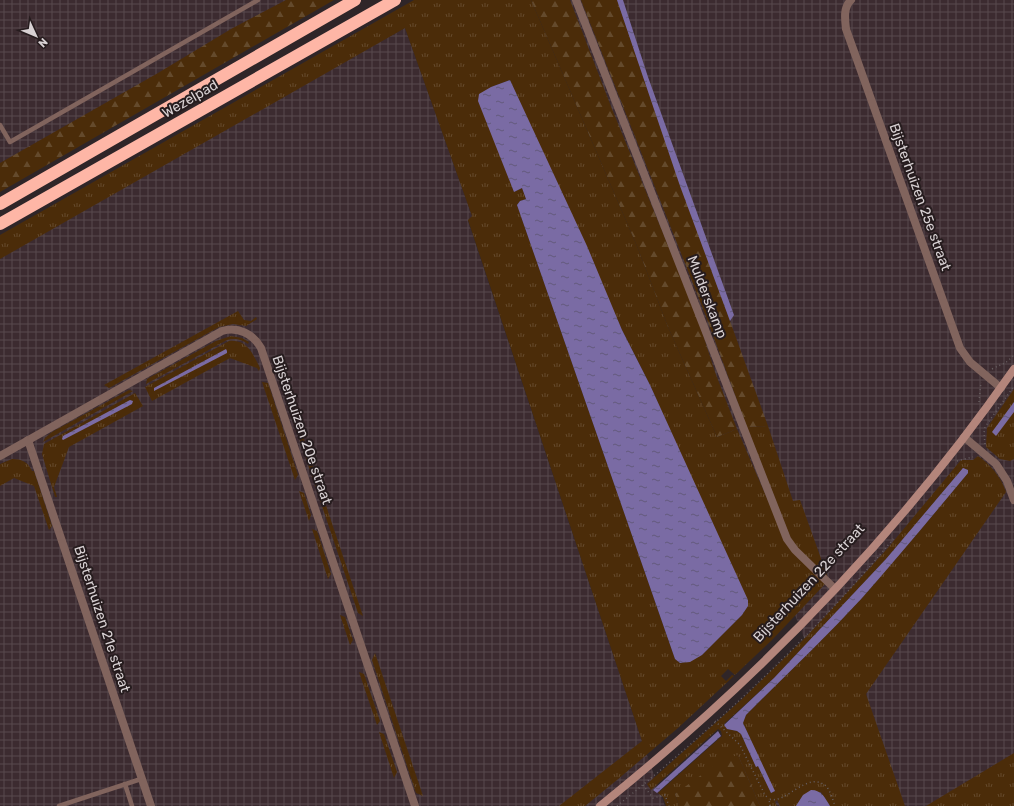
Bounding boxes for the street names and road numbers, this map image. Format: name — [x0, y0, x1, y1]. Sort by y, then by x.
street label: Wezelpad — [159, 76, 221, 122]
street label: Bijsterhuizen 25e straat — [885, 121, 955, 274]
street label: Mulderskamp — [683, 253, 731, 341]
street label: Bijsterhuizen 20e straat — [269, 353, 336, 507]
street label: Bijsterhuizen 22e straat — [750, 520, 869, 646]
street label: Bijsterhuizen 21e straat — [70, 543, 134, 695]

